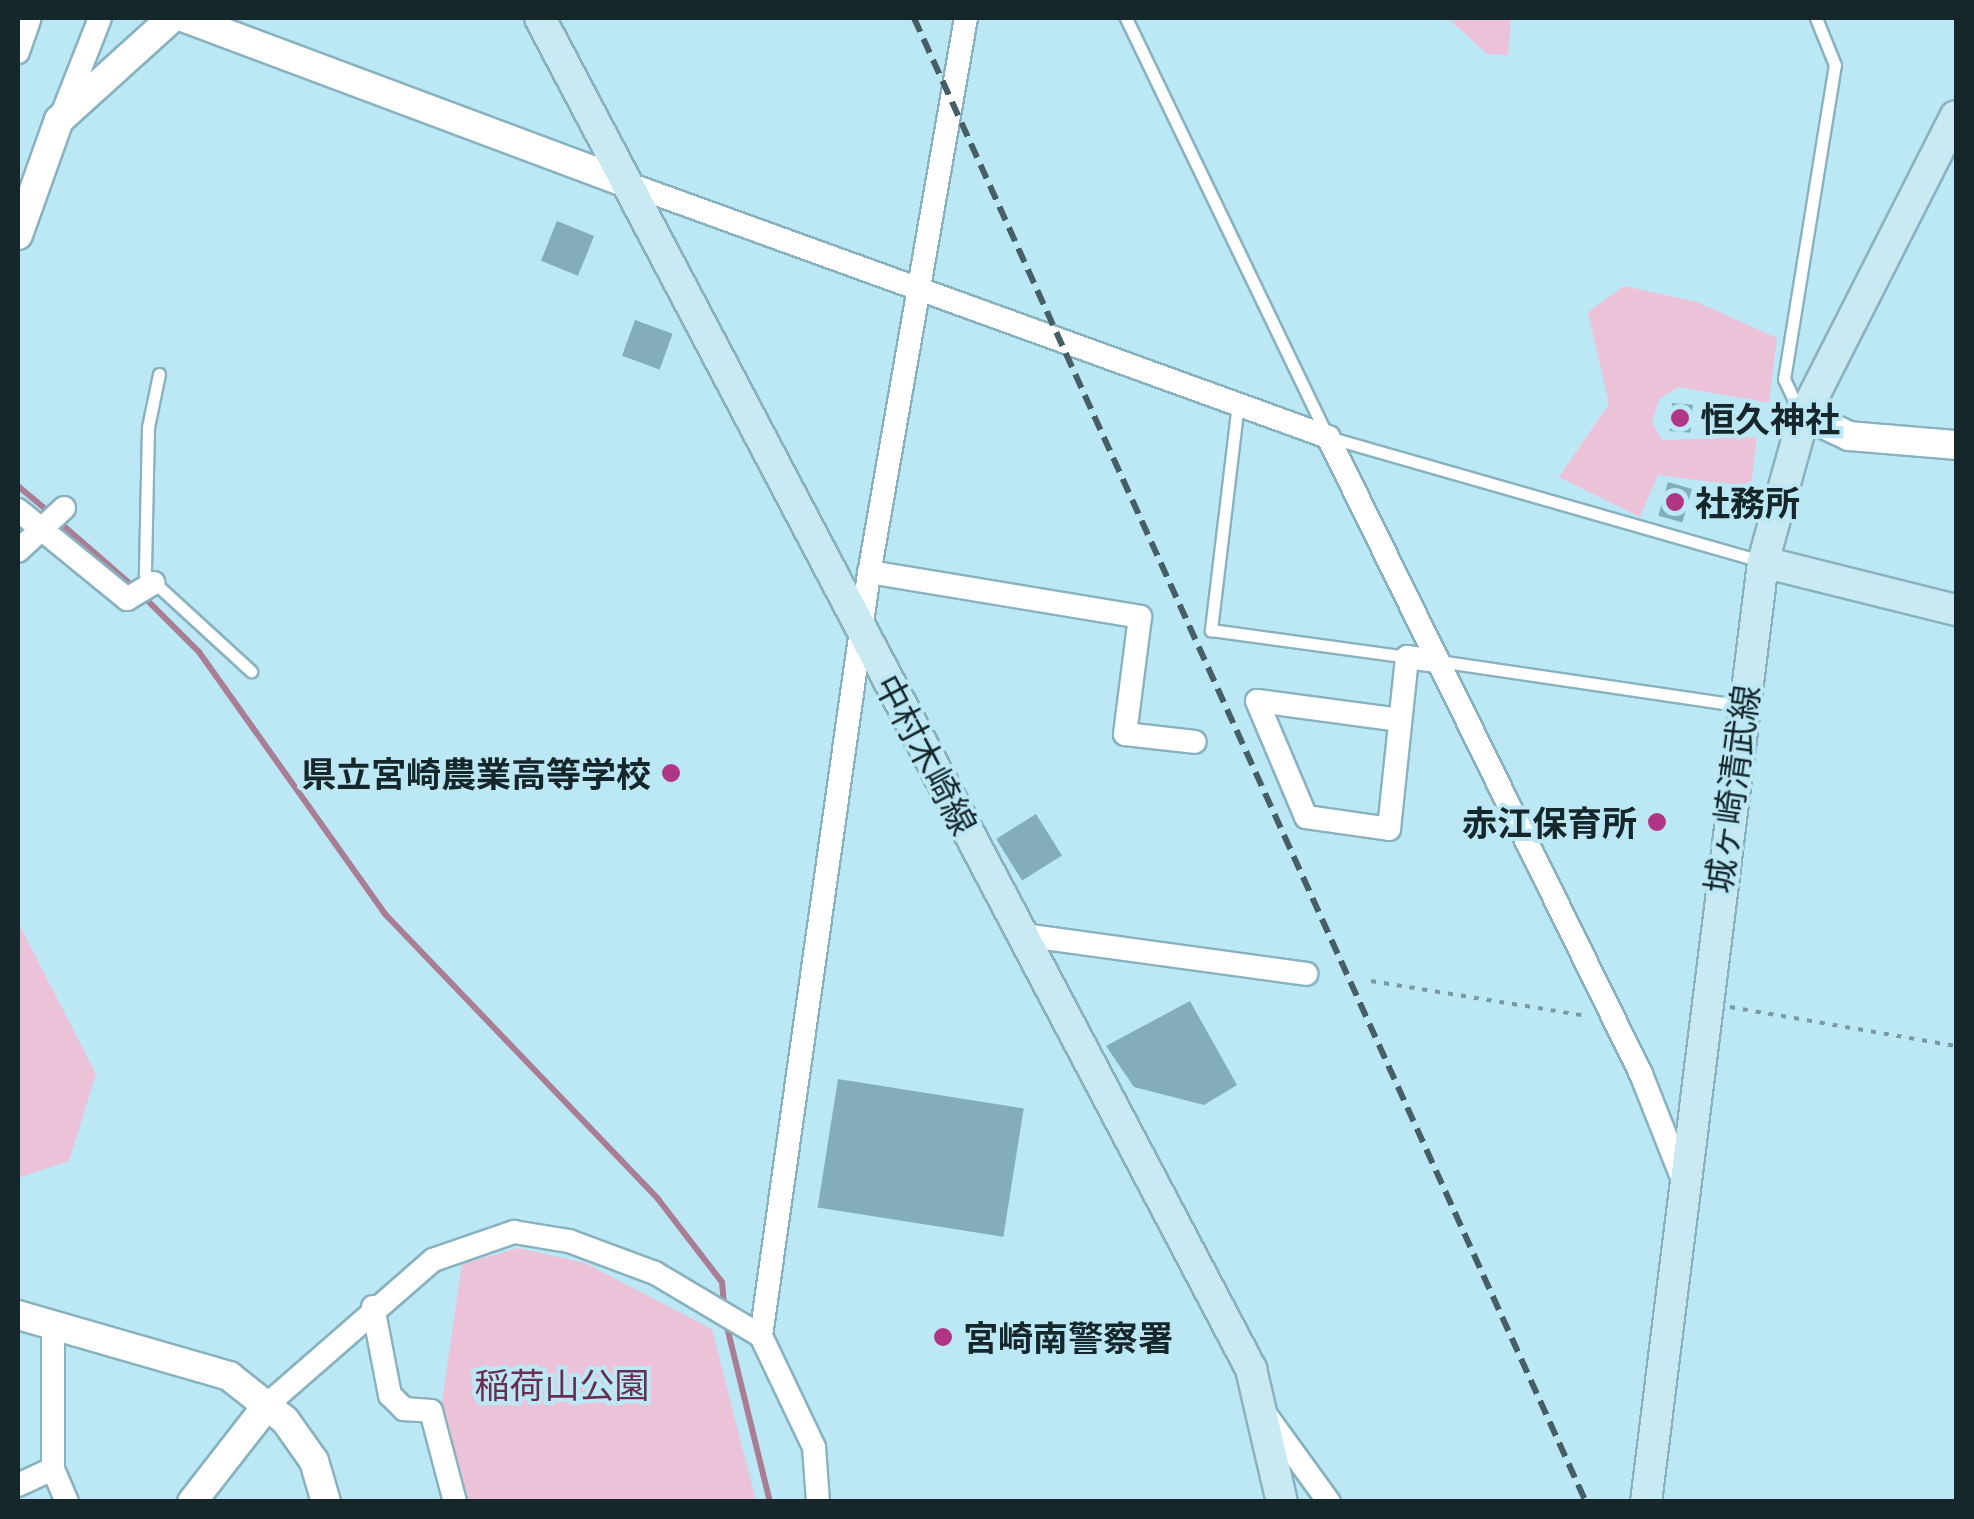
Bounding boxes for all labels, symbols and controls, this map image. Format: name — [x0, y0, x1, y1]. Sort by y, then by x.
place label: 恒久神社 — [1700, 397, 1840, 439]
marker: 恒久神社 — [1669, 407, 1691, 429]
place label: 社務所 — [1695, 481, 1800, 523]
marker: 社務所 — [1664, 491, 1686, 513]
street label: 中村木崎線 — [867, 667, 987, 841]
street label: 城ヶ崎清武線 — [1696, 682, 1766, 896]
place label: 県立宮崎農業高等学校 — [301, 752, 651, 794]
marker: 県立宮崎農業高等学校 — [660, 762, 682, 784]
place label: 赤江保育所 — [1462, 801, 1637, 843]
marker: 赤江保育所 — [1646, 811, 1668, 833]
place label: 宮崎南警察署 — [963, 1316, 1173, 1358]
marker: 宮崎南警察署 — [932, 1326, 954, 1348]
park label: 稲荷山公園 — [475, 1363, 649, 1405]

